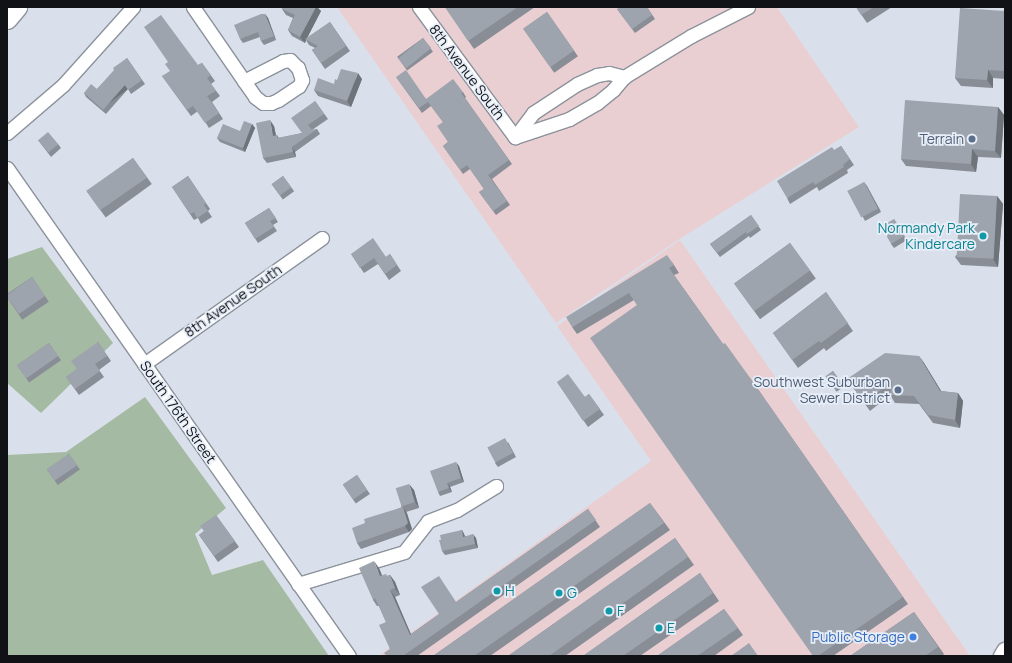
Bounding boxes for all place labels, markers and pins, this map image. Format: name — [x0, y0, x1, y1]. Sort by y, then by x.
place label: Terrain — [919, 131, 964, 147]
marker: Terrain — [967, 134, 977, 144]
place label: Normandy Park Kindercare — [878, 220, 975, 252]
marker: Normandy Park Kindercare — [978, 231, 988, 241]
place label: Southwest Suburban Sewer District — [753, 374, 890, 406]
marker: Southwest Suburban Sewer District — [893, 385, 903, 395]
place label: H — [505, 583, 515, 599]
place label: G — [567, 585, 577, 601]
marker: H — [492, 586, 502, 596]
marker: G — [554, 588, 564, 598]
place label: F — [617, 603, 624, 619]
marker: F — [604, 606, 614, 616]
place label: E — [667, 620, 675, 636]
marker: E — [654, 623, 664, 633]
place label: Public Storage — [812, 629, 905, 645]
marker: Public Storage — [908, 632, 918, 642]

